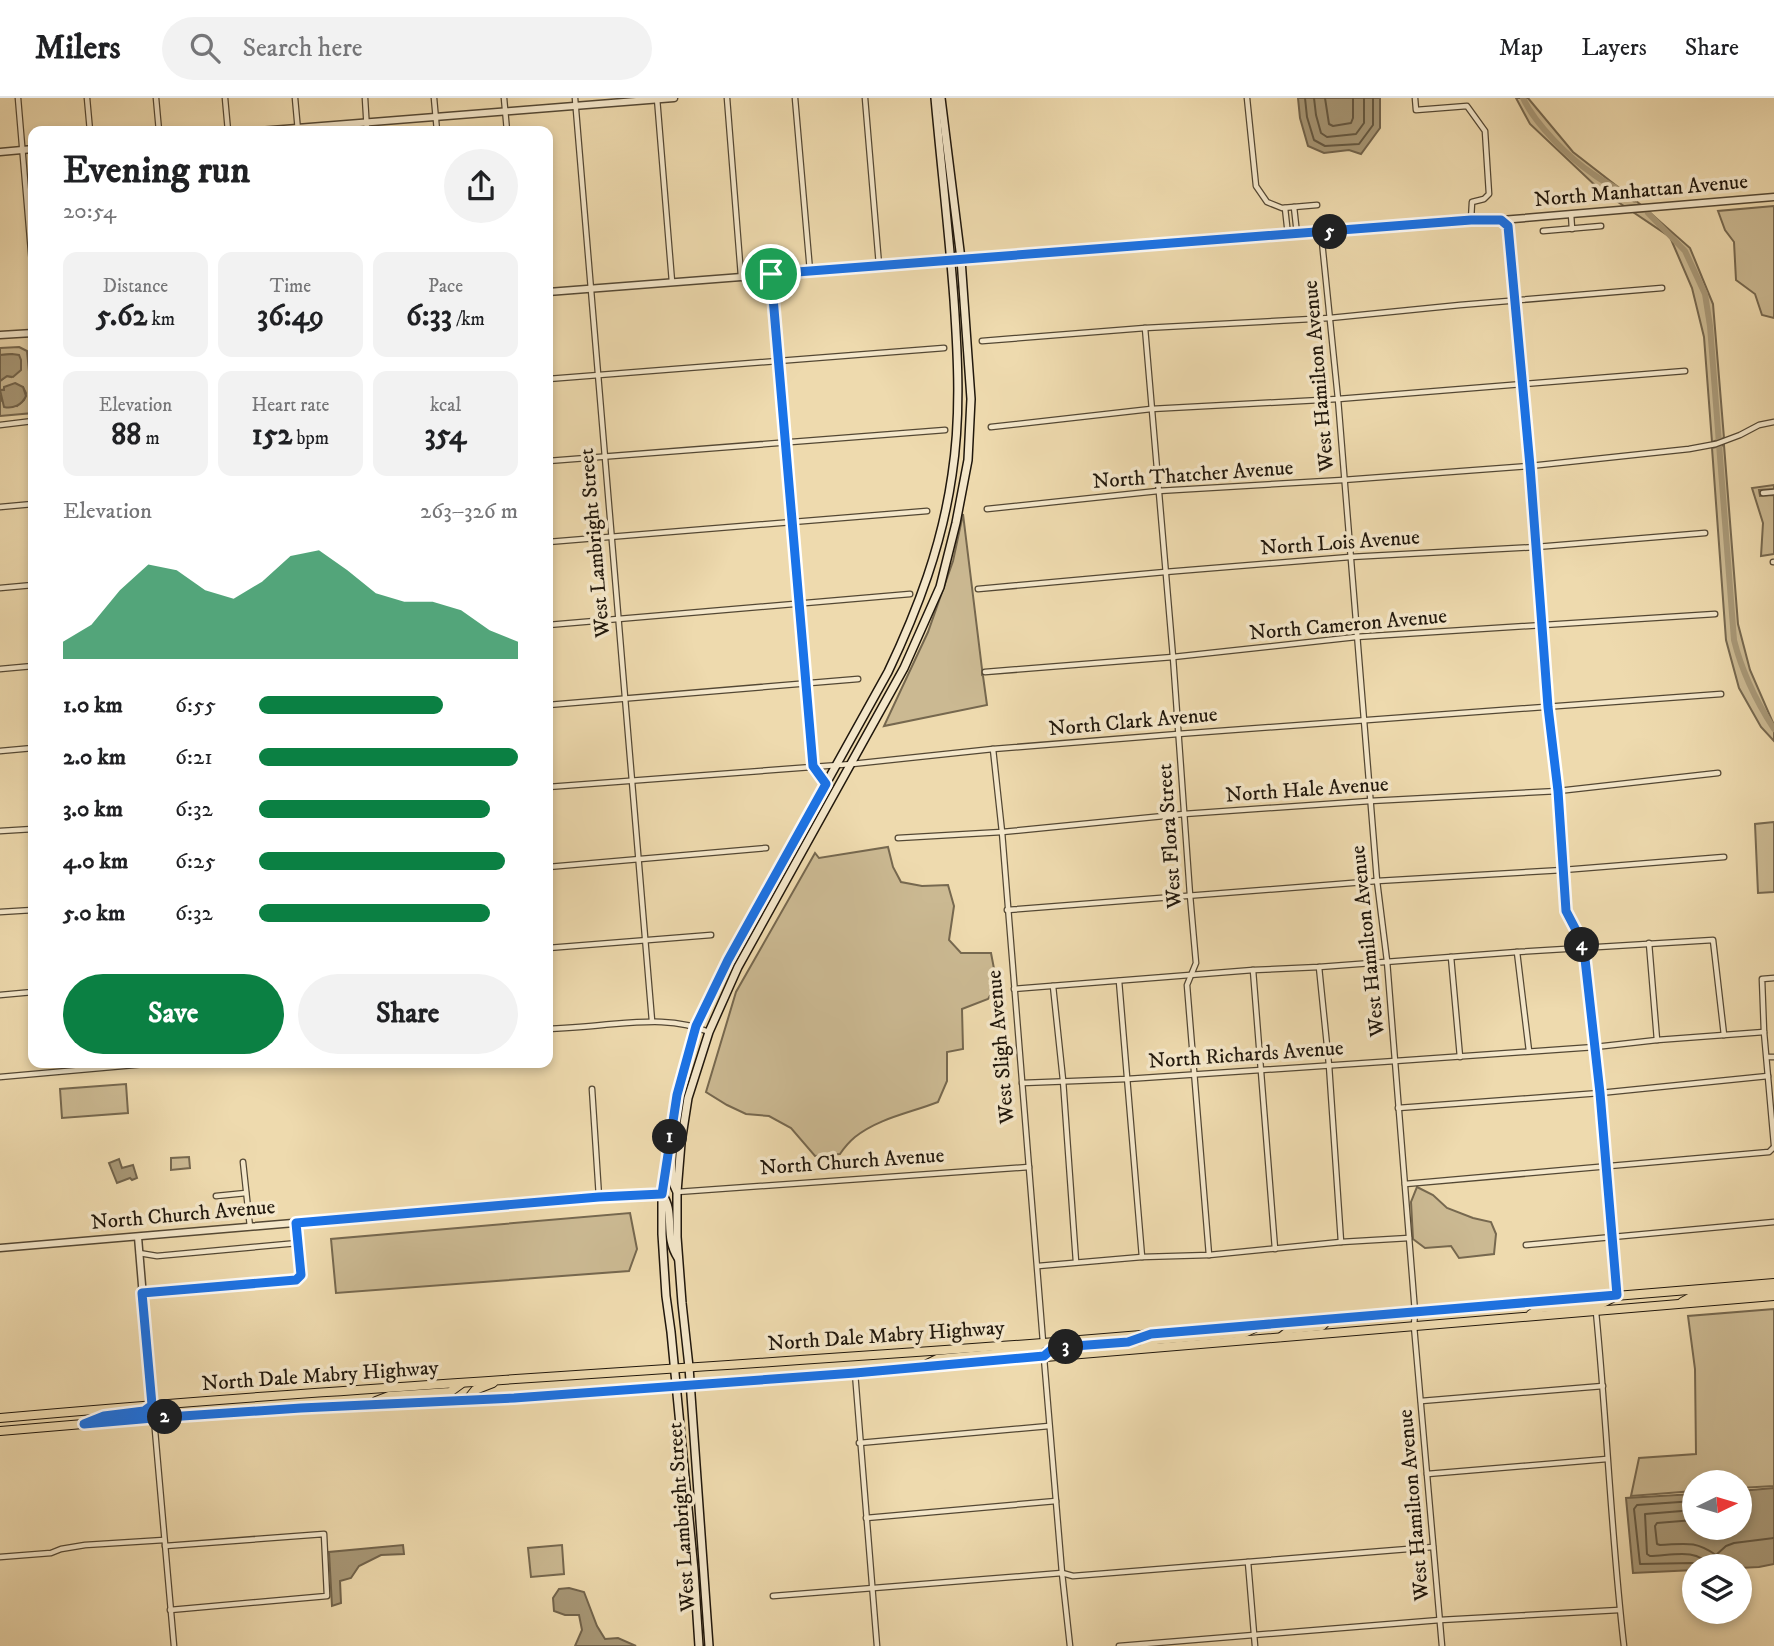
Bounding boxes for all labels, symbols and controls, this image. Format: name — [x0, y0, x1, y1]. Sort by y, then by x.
search box — [162, 17, 652, 80]
text: Milers — [35, 28, 120, 69]
icon: search — [186, 29, 224, 67]
text: Search here — [242, 32, 363, 65]
text: Map — [1499, 33, 1543, 63]
text: Layers — [1581, 33, 1647, 63]
text: Share — [1685, 33, 1739, 63]
text: Evening run — [63, 147, 250, 195]
button: share — [444, 149, 518, 223]
street label: North Manhattan Avenue — [1533, 169, 1749, 213]
text: 20:54 — [63, 197, 116, 226]
pin: 5 — [1312, 214, 1348, 250]
text: 5 — [1325, 220, 1334, 243]
pin — [741, 244, 801, 304]
icon: arrive — [752, 255, 790, 293]
text: Distance — [103, 275, 168, 298]
text: Time — [270, 275, 311, 298]
text: Pace — [428, 275, 463, 298]
street label: West Hamilton Avenue — [1298, 279, 1340, 474]
text: 5.62 — [96, 298, 147, 335]
text: 36:49 — [257, 298, 324, 335]
text: 6:33 — [406, 298, 452, 335]
text: km — [147, 308, 175, 331]
text: /km — [452, 308, 485, 331]
text: Elevation — [99, 394, 172, 417]
text: Heart rate — [252, 394, 329, 417]
text: kcal — [430, 394, 461, 417]
text: 88 — [111, 417, 141, 454]
text: 152 — [252, 417, 292, 454]
text: 354 — [425, 417, 466, 454]
text: m — [141, 427, 160, 450]
text: bpm — [292, 427, 329, 450]
street label: West Lambright Street — [574, 447, 616, 640]
street label: North Thatcher Avenue — [1092, 455, 1295, 495]
text: Elevation — [63, 497, 152, 526]
text: 263–326 m — [420, 497, 518, 526]
street label: North Lois Avenue — [1259, 524, 1421, 562]
street label: North Cameron Avenue — [1248, 603, 1448, 647]
text: 1.0 km — [63, 691, 123, 720]
text: 6:55 — [175, 691, 216, 720]
street label: North Clark Avenue — [1048, 702, 1219, 742]
text: 2.0 km — [63, 743, 126, 772]
text: 6:21 — [175, 743, 213, 772]
street label: West Flora Street — [1152, 762, 1188, 910]
street label: North Hale Avenue — [1225, 771, 1390, 809]
text: 3.0 km — [63, 795, 123, 824]
text: 6:32 — [175, 795, 213, 824]
street label: West Hamilton Avenue — [1345, 844, 1391, 1039]
text: 4.0 km — [63, 847, 128, 876]
text: 6:25 — [175, 847, 216, 876]
text: 5.0 km — [63, 899, 125, 928]
text: 6:32 — [175, 899, 213, 928]
pin: 4 — [1564, 928, 1600, 962]
text: 4 — [1576, 933, 1587, 956]
street label: West Sligh Avenue — [981, 969, 1021, 1126]
button: Save — [63, 974, 284, 1054]
button: Share — [298, 974, 518, 1054]
street label: North Richards Avenue — [1148, 1035, 1345, 1075]
pin: 1 — [652, 1119, 688, 1154]
text: 1 — [666, 1125, 673, 1148]
street label: North Church Avenue — [759, 1143, 945, 1181]
street label: North Church Avenue — [90, 1194, 277, 1236]
street label: North Dale Mabry Highway — [767, 1315, 1006, 1357]
pin: 3 — [1048, 1330, 1084, 1364]
text: 3 — [1062, 1335, 1069, 1358]
street label: North Dale Mabry Highway — [201, 1355, 440, 1397]
pin: 2 — [148, 1400, 182, 1434]
text: 2 — [160, 1405, 169, 1428]
street label: West Hamilton Avenue — [1393, 1408, 1435, 1603]
street label: West Lambright Street — [662, 1421, 702, 1614]
north arrow — [1682, 1470, 1752, 1540]
map controls — [1682, 1470, 1752, 1624]
button: layers — [1682, 1554, 1752, 1624]

